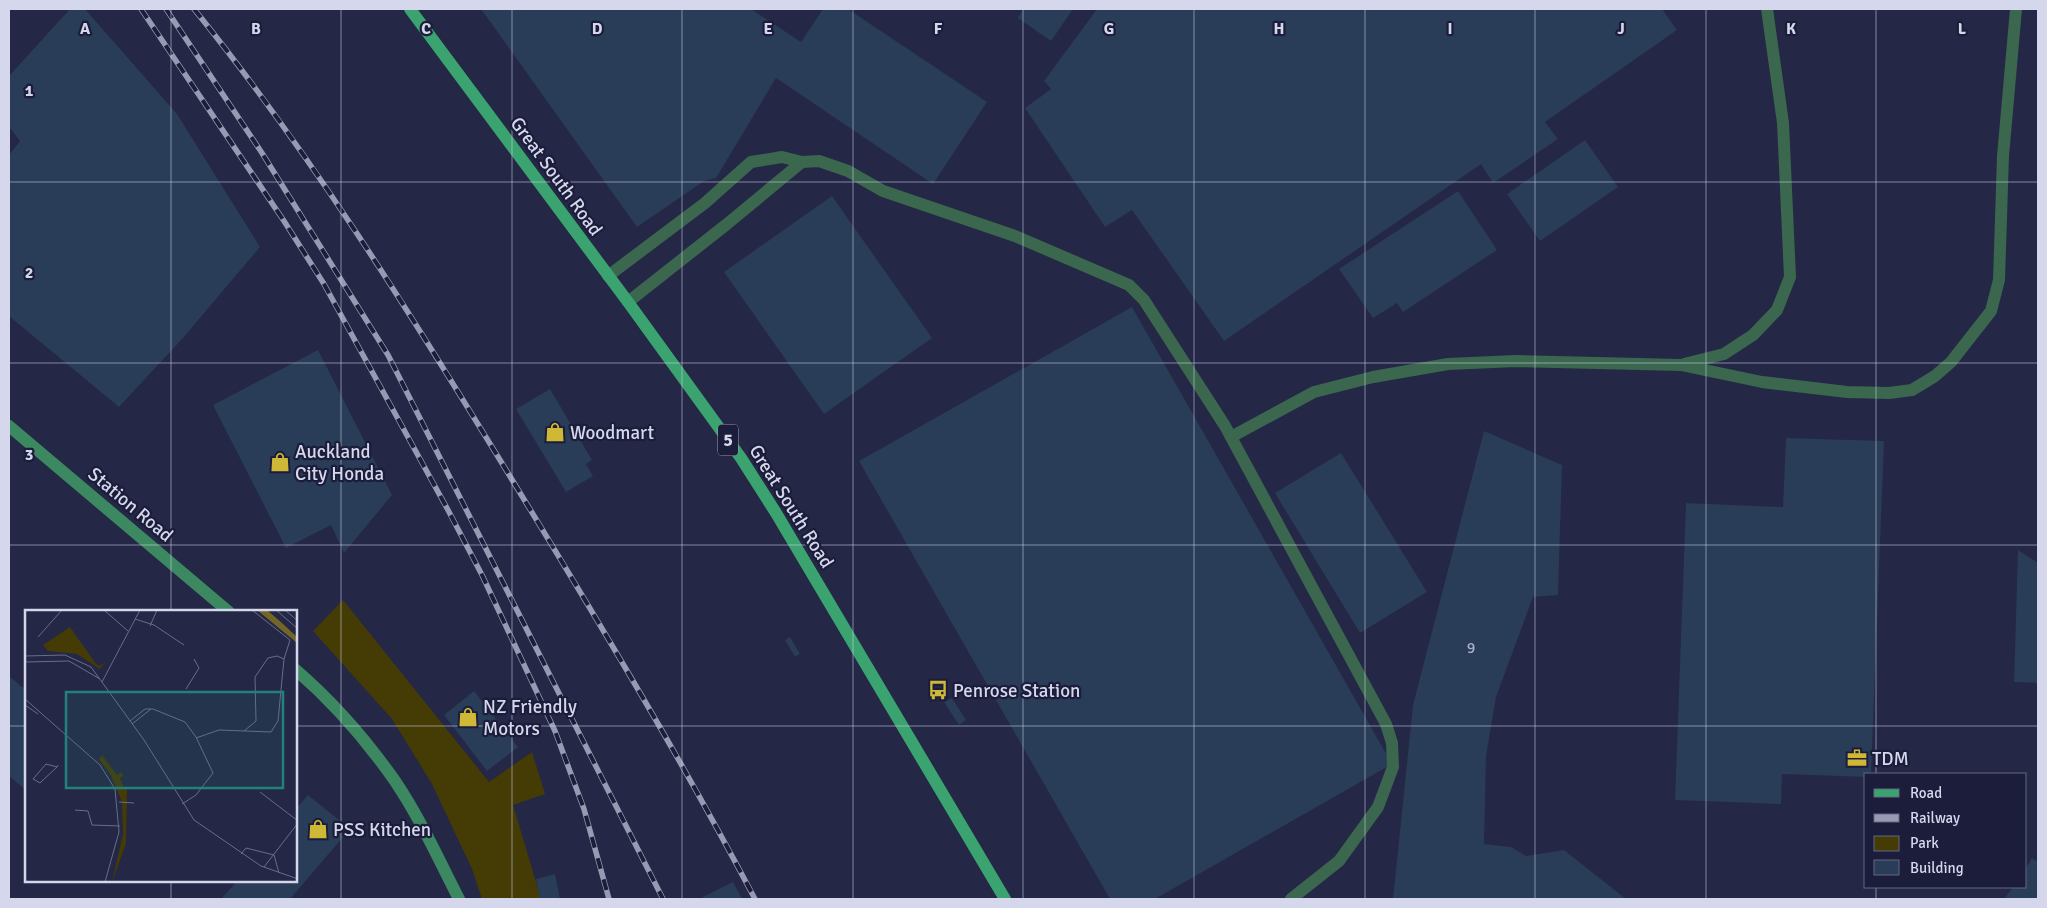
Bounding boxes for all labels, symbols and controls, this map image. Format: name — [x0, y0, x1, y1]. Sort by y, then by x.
text: A — [80, 19, 91, 39]
text: B — [251, 19, 261, 39]
text: C — [421, 19, 431, 39]
text: D — [592, 19, 603, 39]
text: E — [763, 19, 773, 39]
text: F — [934, 19, 943, 39]
text: G — [1104, 19, 1114, 39]
text: H — [1274, 19, 1284, 39]
text: I — [1447, 19, 1453, 39]
text: J — [1617, 19, 1625, 39]
text: K — [1786, 19, 1796, 39]
text: L — [1958, 19, 1967, 39]
text: 1 — [25, 81, 34, 101]
street label: Great South Road — [505, 112, 607, 241]
text: 2 — [25, 263, 33, 283]
shop icon: Woodmart — [544, 421, 566, 443]
place label: Woodmart — [570, 421, 654, 445]
road number: 5 — [718, 424, 738, 456]
place label: Auckland City Honda — [295, 440, 384, 486]
street label: Great South Road — [744, 440, 839, 573]
text: 3 — [25, 445, 33, 465]
shop icon: Auckland City Honda — [269, 451, 291, 473]
street label: Station Road — [83, 462, 178, 547]
inset map — [25, 610, 298, 883]
house number: 9 — [1467, 638, 1475, 658]
bus stop icon: Penrose Station — [927, 679, 949, 701]
place label: Penrose Station — [953, 679, 1080, 703]
place label: NZ Friendly Motors — [483, 695, 577, 741]
shop icon: NZ Friendly Motors — [457, 706, 479, 728]
office icon: TDM — [1846, 747, 1868, 769]
place label: TDM — [1872, 747, 1909, 771]
legend — [1864, 773, 2027, 888]
text: Road — [1910, 784, 1942, 802]
text: Railway — [1910, 809, 1960, 827]
shop icon: PSS Kitchen — [307, 818, 329, 840]
place label: PSS Kitchen — [333, 818, 431, 842]
text: Park — [1910, 834, 1939, 852]
text: Building — [1910, 859, 1964, 877]

